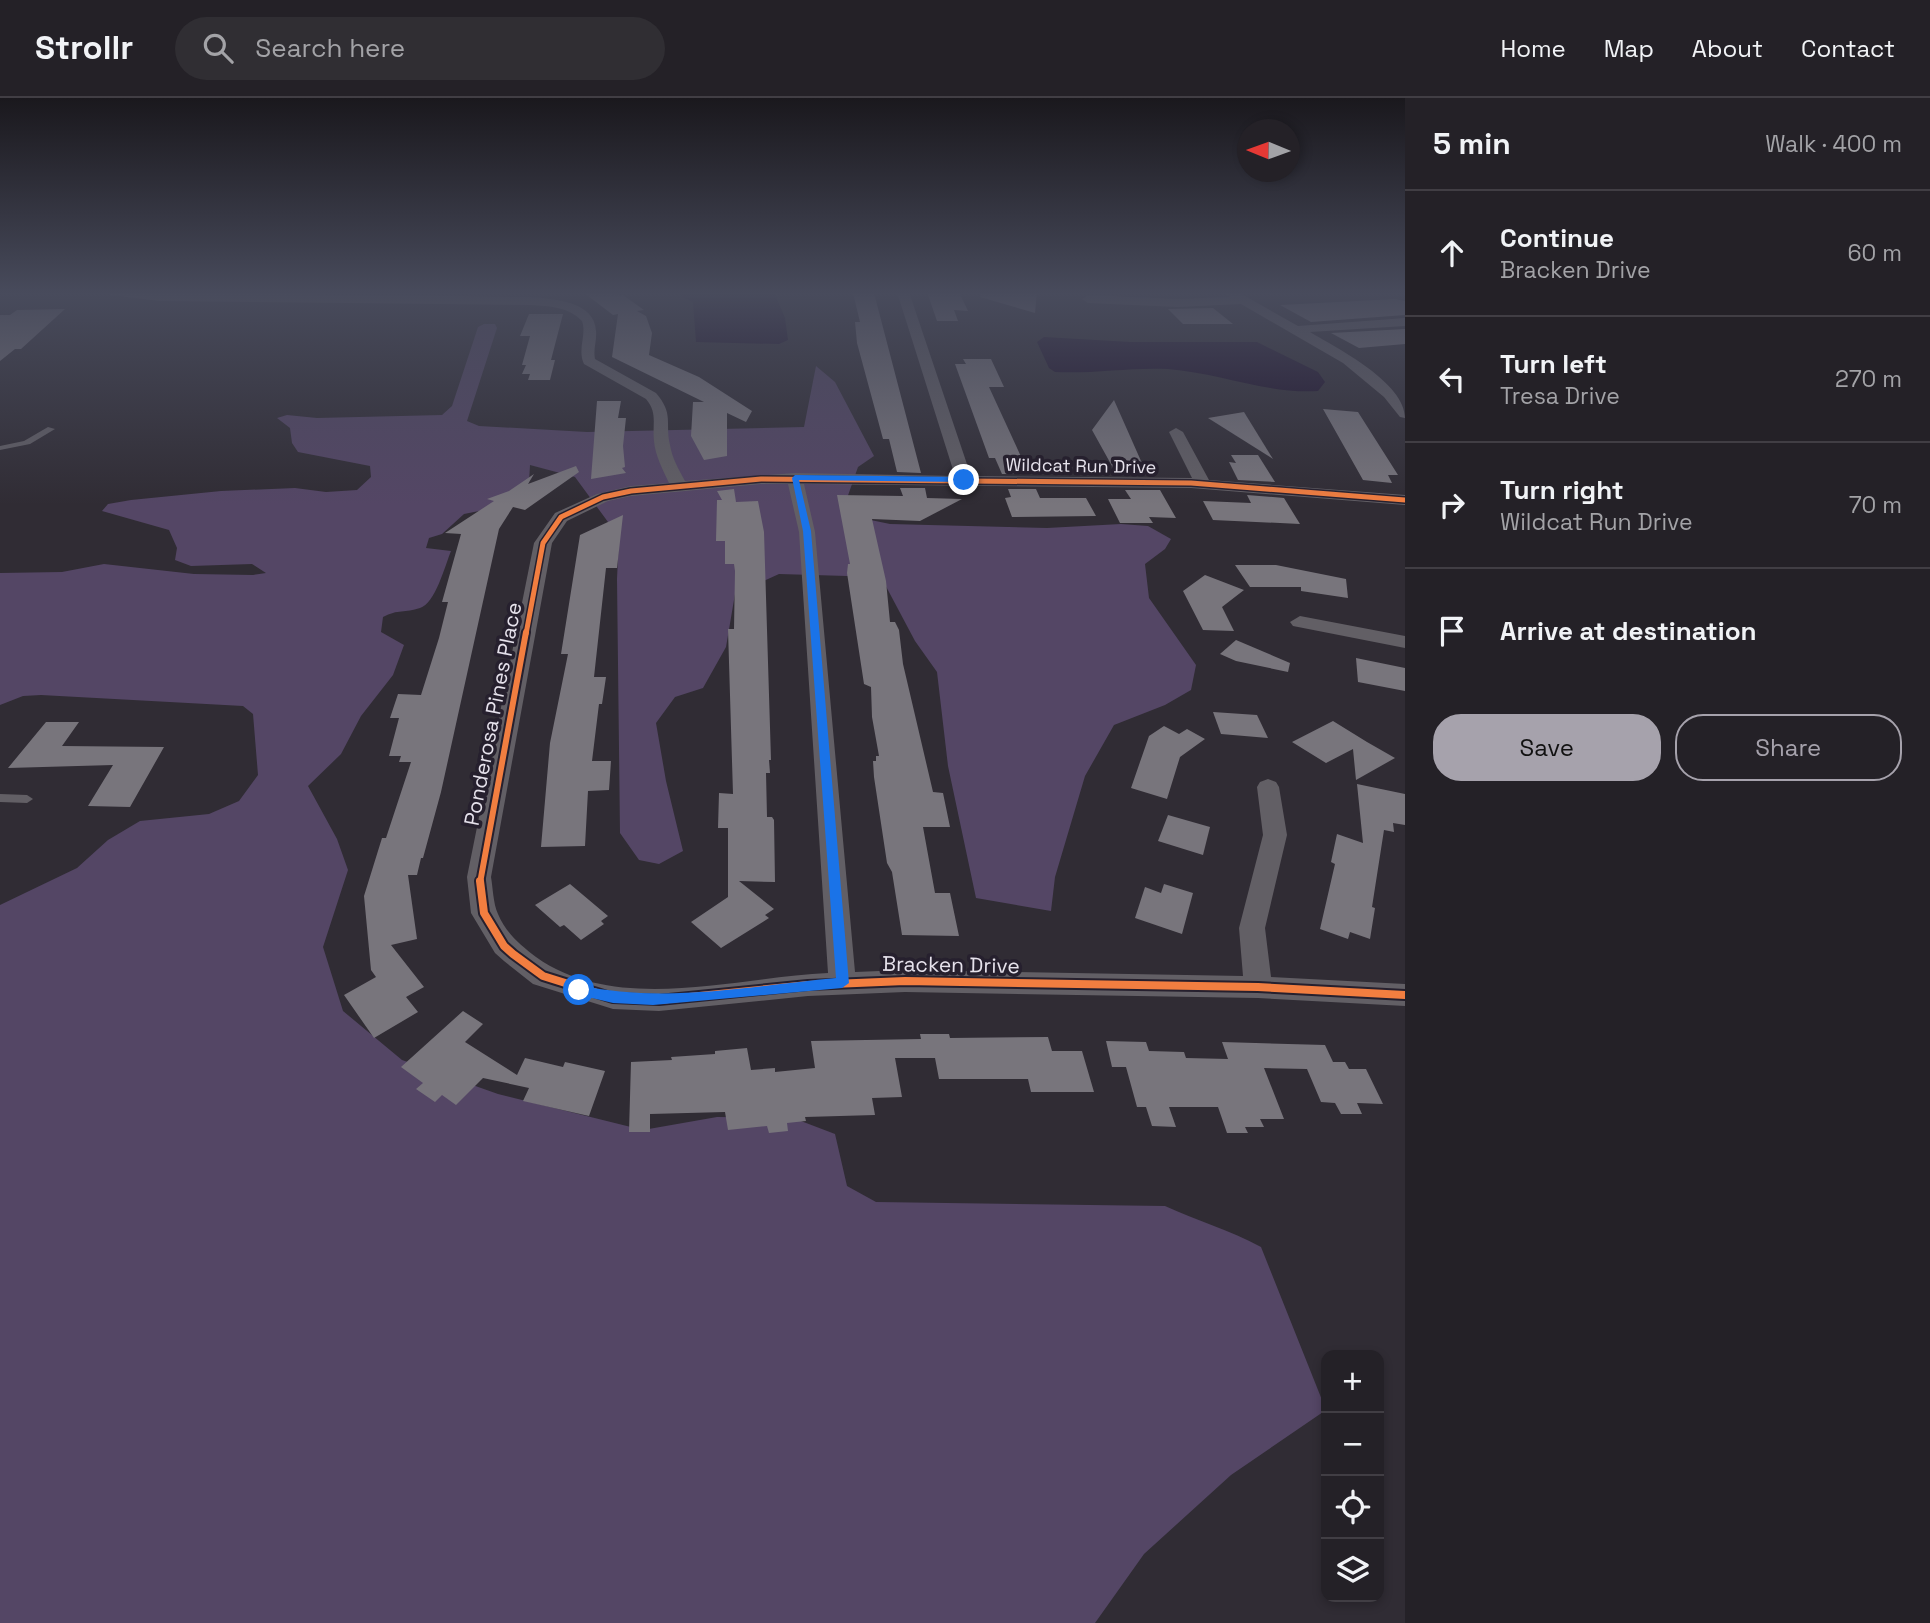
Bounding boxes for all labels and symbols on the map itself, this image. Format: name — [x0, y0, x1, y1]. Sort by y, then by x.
north arrow — [1237, 119, 1300, 182]
street label: Wildcat Run Drive — [1005, 453, 1157, 478]
route end — [948, 464, 979, 495]
street label: Ponderosa Pines Place — [458, 600, 527, 828]
street label: Bracken Drive — [882, 950, 1020, 979]
route start — [563, 974, 594, 1005]

